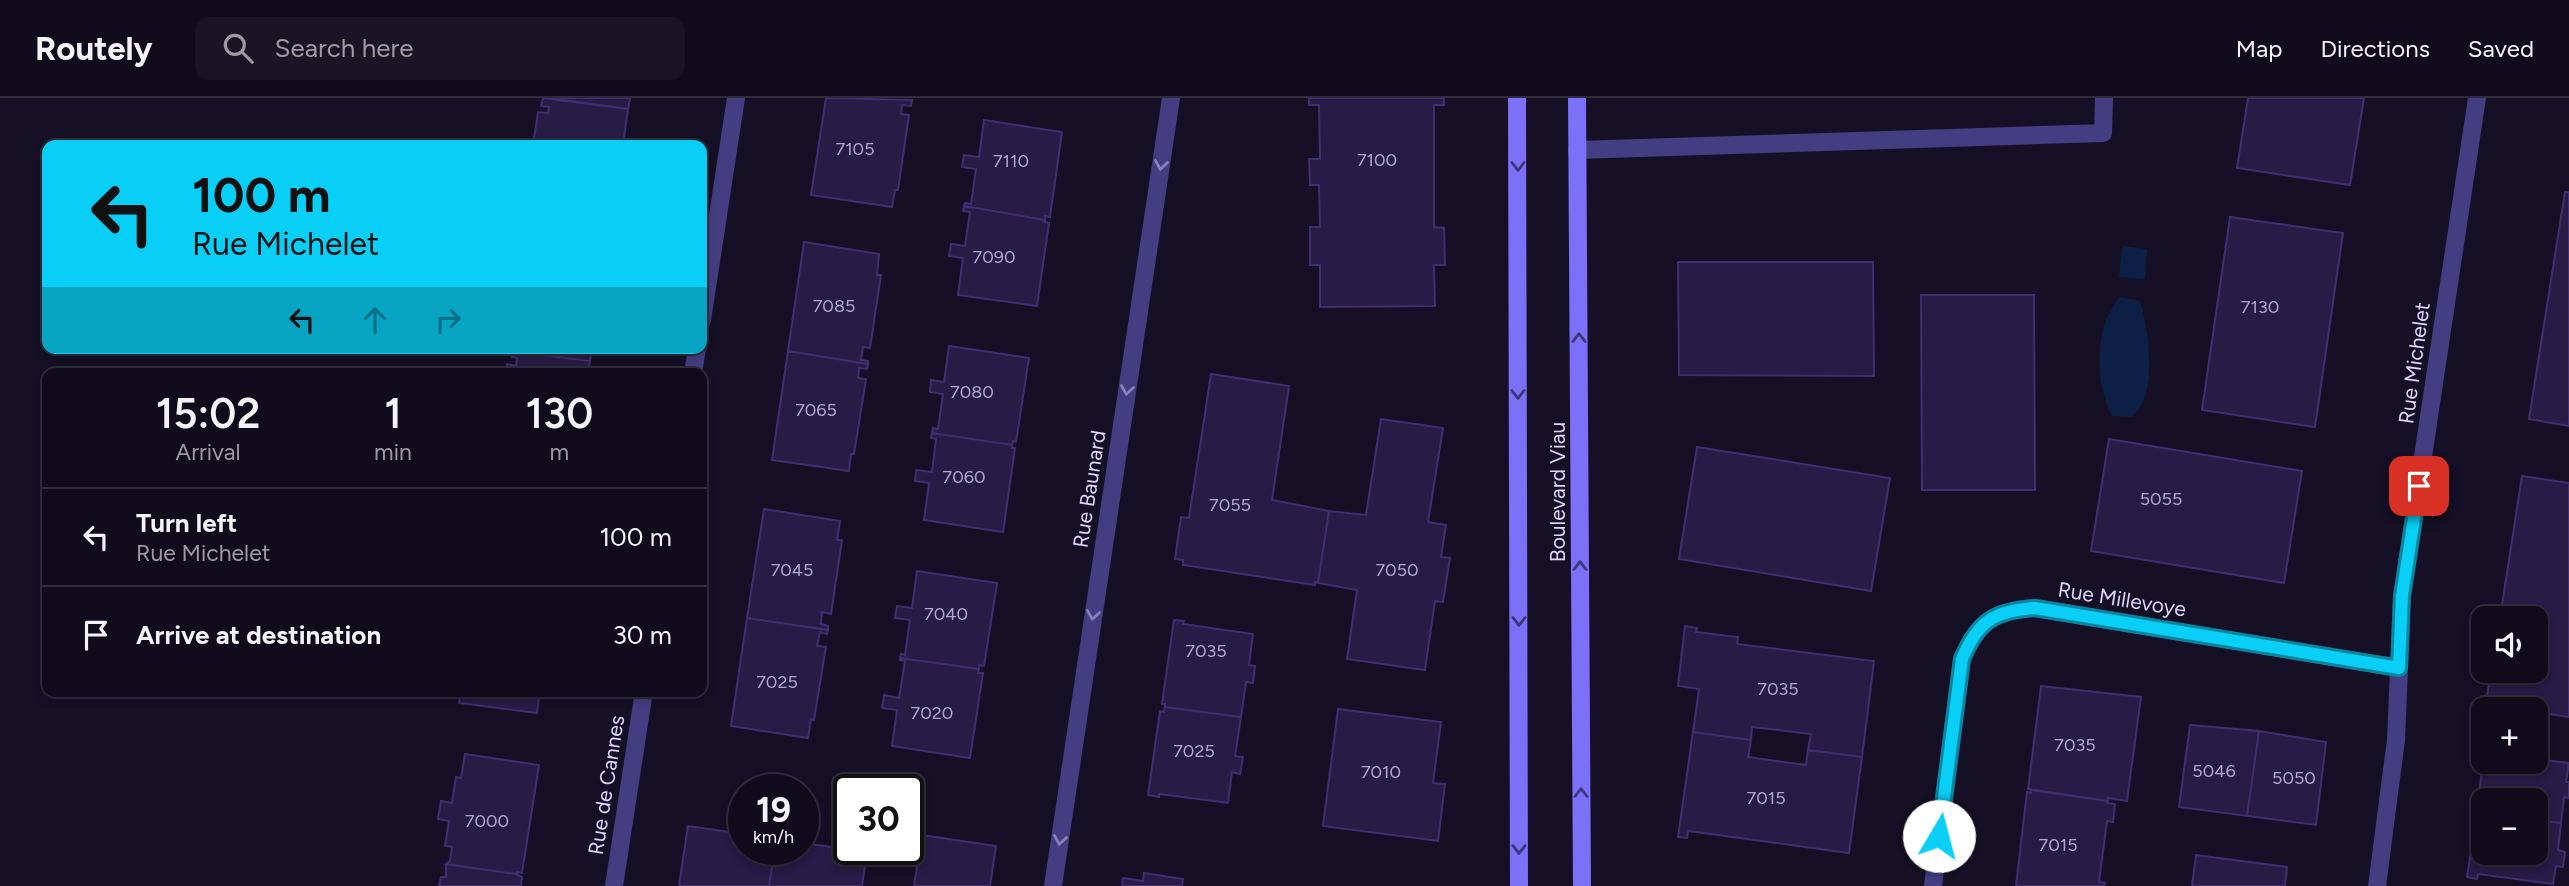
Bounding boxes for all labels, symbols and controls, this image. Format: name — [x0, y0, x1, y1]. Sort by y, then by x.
search box — [195, 17, 685, 80]
text: Routely — [35, 29, 153, 68]
icon: search — [219, 29, 257, 67]
text: Search here — [275, 32, 414, 64]
text: Map — [2236, 34, 2282, 63]
text: Directions — [2320, 34, 2430, 63]
text: Saved — [2468, 34, 2534, 63]
house number: 7105 — [836, 138, 875, 160]
house number: 7100 — [1357, 149, 1397, 171]
house number: 7110 — [993, 150, 1029, 172]
one-way arrow — [1154, 160, 1169, 171]
one-way arrow — [1510, 161, 1525, 172]
text: 100 m — [192, 165, 331, 224]
icon: left — [77, 168, 168, 259]
text: Rue Michelet — [192, 225, 379, 263]
house number: 7090 — [973, 246, 1015, 268]
house number: 7085 — [813, 295, 855, 317]
house number: 7130 — [2241, 296, 2279, 318]
street label: Rue Michelet — [2393, 300, 2435, 426]
icon: left — [283, 301, 321, 339]
icon: ahead — [356, 301, 394, 339]
icon: right — [429, 301, 467, 339]
one-way arrow — [1571, 333, 1587, 343]
house number: 7080 — [950, 381, 994, 403]
one-way arrow — [1120, 385, 1135, 396]
text: 15:02 — [156, 388, 260, 439]
text: 1 — [384, 388, 402, 439]
text: 130 — [525, 388, 593, 439]
one-way arrow — [1510, 389, 1526, 399]
house number: 7065 — [795, 399, 837, 421]
street label: Boulevard Viau — [1545, 422, 1570, 562]
street label: Rue Baunard — [1067, 428, 1111, 550]
text: Arrival — [176, 438, 241, 466]
text: min — [374, 438, 412, 466]
text: m — [550, 438, 569, 466]
pin — [2389, 456, 2449, 516]
house number: 7060 — [943, 466, 985, 488]
icon: arrive — [2400, 467, 2438, 505]
house number: 5055 — [2140, 488, 2182, 510]
house number: 7055 — [1209, 494, 1251, 516]
text: Turn left — [136, 507, 237, 539]
icon: left — [77, 518, 115, 556]
text: 100 m — [599, 521, 672, 553]
text: Rue Michelet — [136, 539, 270, 567]
house number: 7045 — [771, 559, 813, 581]
house number: 7050 — [1375, 559, 1419, 581]
one-way arrow — [1572, 560, 1588, 571]
street label: Rue Millevoye — [2056, 577, 2188, 621]
house number: 7040 — [924, 603, 968, 625]
map controls — [2471, 606, 2548, 865]
button: sound — [2471, 606, 2548, 683]
one-way arrow — [1086, 610, 1101, 621]
icon: arrive — [77, 616, 115, 654]
one-way arrow — [1511, 616, 1527, 627]
text: Arrive at destination — [136, 619, 381, 651]
text: 30 m — [613, 619, 672, 651]
house number: 7035 — [1185, 640, 1227, 662]
house number: 7025 — [756, 671, 798, 693]
house number: 7035 — [1757, 678, 1799, 700]
button: + — [2471, 697, 2548, 774]
house number: 7020 — [911, 702, 953, 724]
street label: Rue de Cannes — [583, 713, 629, 857]
house number: 7035 — [2054, 734, 2096, 756]
house number: 7025 — [1173, 740, 1215, 762]
house number: 5046 — [2192, 760, 2236, 782]
house number: 7010 — [1361, 761, 1401, 783]
house number: 5050 — [2272, 767, 2316, 789]
speed limit sign: 30 — [833, 774, 924, 865]
house number: 7015 — [1747, 787, 1786, 809]
one-way arrow — [1573, 788, 1589, 798]
button: − — [2471, 788, 2548, 865]
text: 19 — [756, 789, 791, 831]
position arrow — [1902, 799, 1976, 873]
house number: 7000 — [465, 810, 509, 832]
text: km/h — [753, 826, 794, 848]
house number: 7015 — [2039, 834, 2078, 856]
one-way arrow — [1052, 835, 1067, 846]
one-way arrow — [1511, 844, 1527, 854]

